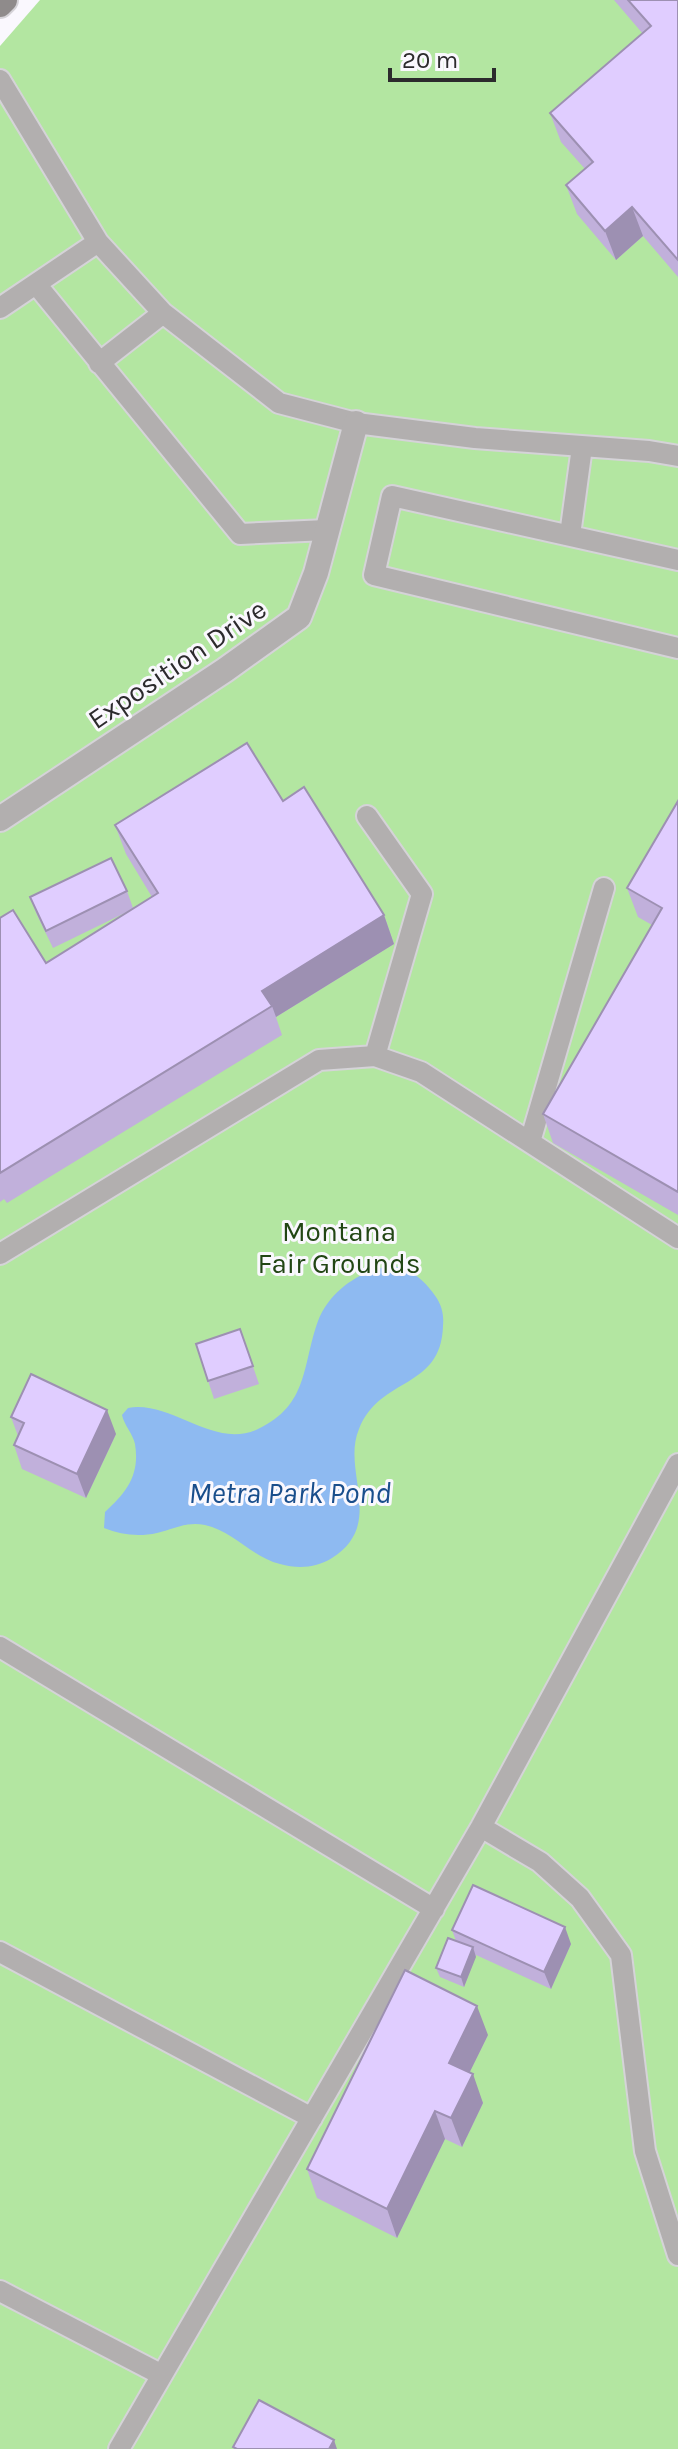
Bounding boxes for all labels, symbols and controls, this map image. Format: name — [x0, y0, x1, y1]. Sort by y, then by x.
scale bar — [390, 32, 494, 82]
text: 20 m — [402, 46, 458, 74]
street label: Exposition Drive — [82, 592, 272, 736]
park label: Montana Fair Grounds — [257, 1215, 421, 1280]
water label: Metra Park Pond — [189, 1475, 391, 1511]

